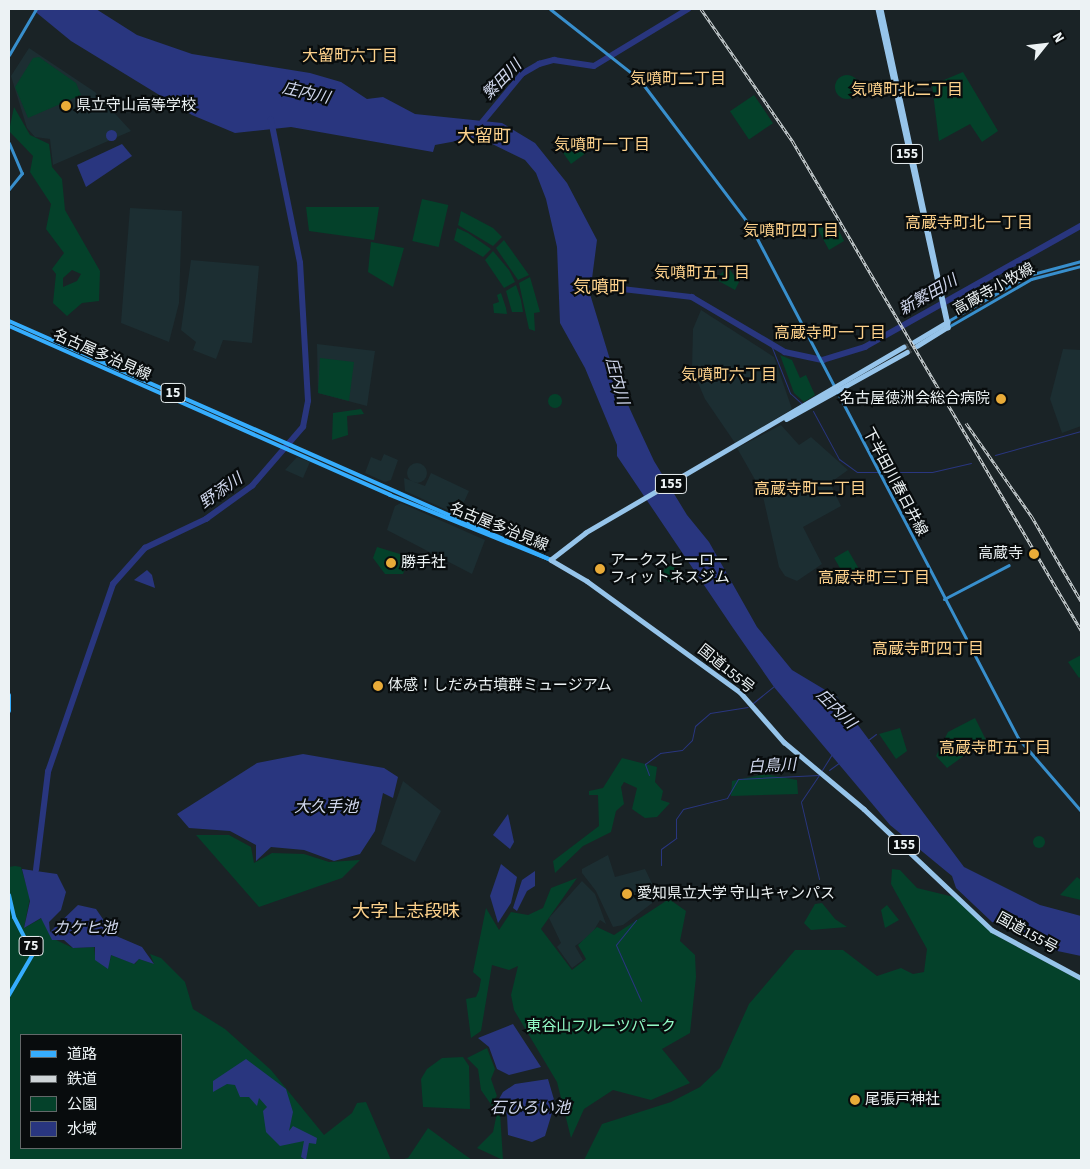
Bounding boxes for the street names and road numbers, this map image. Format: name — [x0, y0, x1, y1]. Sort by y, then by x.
road number: 155 — [891, 142, 923, 166]
street label: 高蔵寺小牧線 — [950, 259, 1038, 319]
street label: 名古屋多治見線 — [50, 325, 154, 385]
road number: 15 — [160, 382, 186, 404]
street label: 下半田川春日井線 — [859, 425, 931, 539]
road number: 155 — [655, 472, 687, 496]
street label: 名古屋多治見線 — [447, 499, 551, 555]
street label: 国道155号 — [694, 641, 758, 697]
road number: 155 — [888, 834, 920, 856]
street label: 国道155号 — [993, 909, 1061, 957]
road number: 75 — [18, 934, 44, 958]

